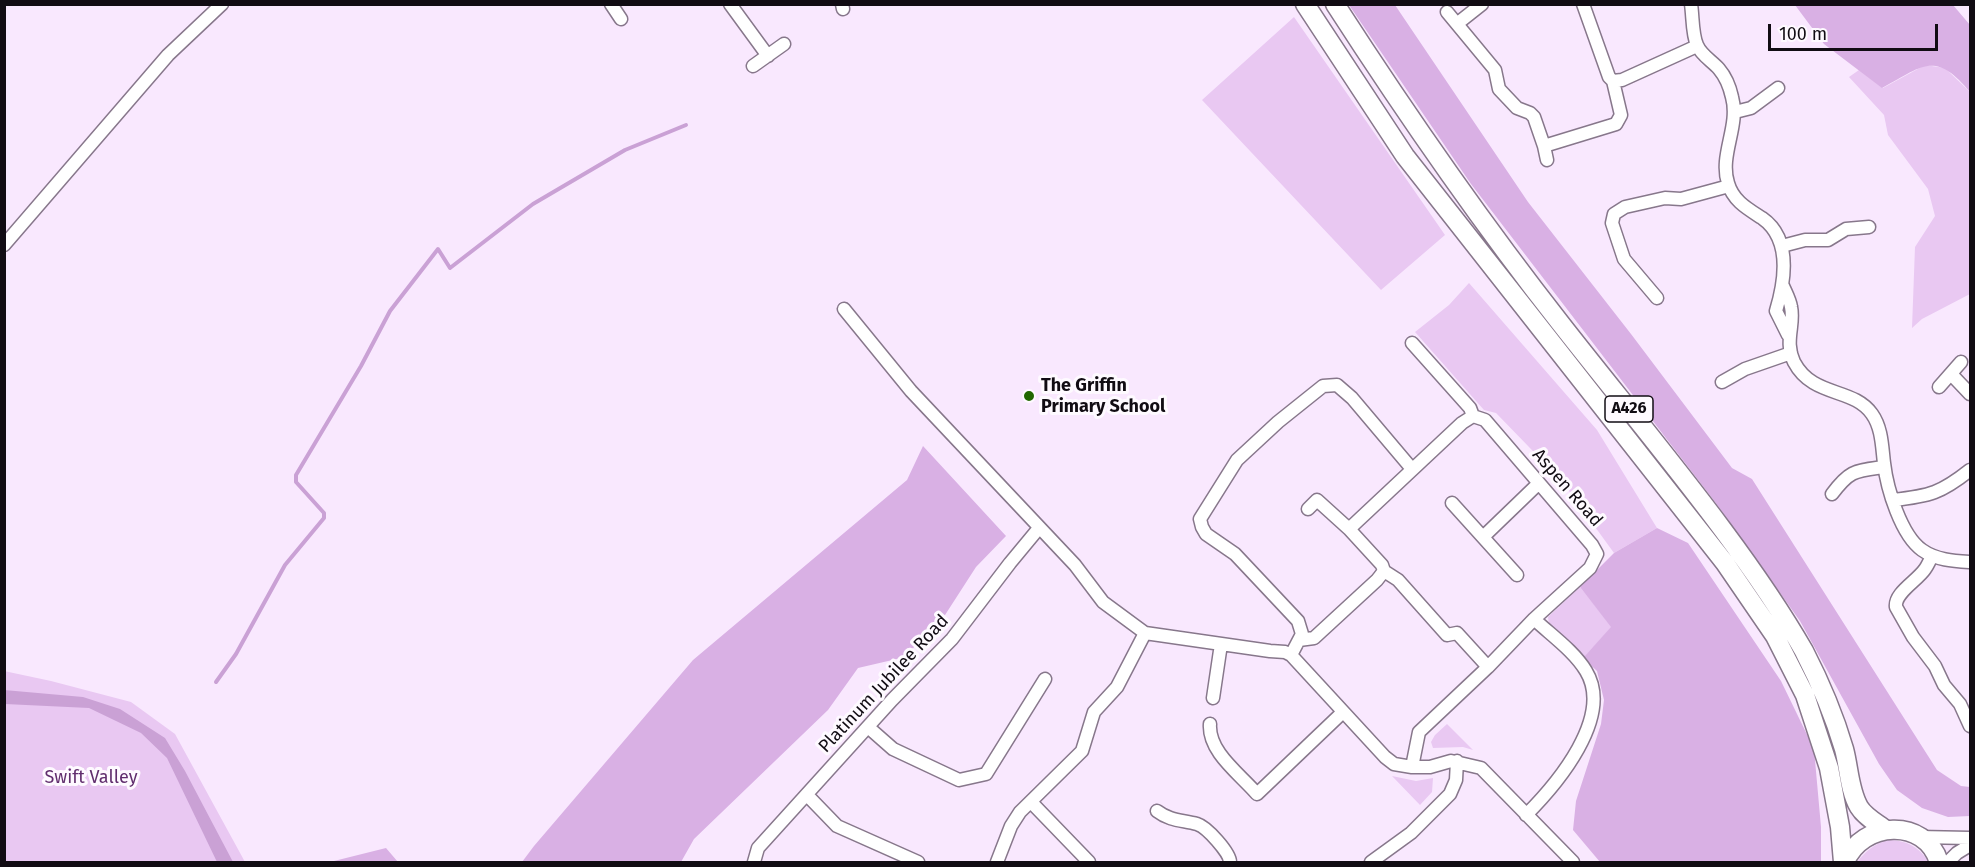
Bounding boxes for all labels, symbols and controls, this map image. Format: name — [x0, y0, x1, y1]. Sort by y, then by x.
scale bar — [1771, 12, 1940, 50]
text: 100 m — [1779, 23, 1827, 45]
place label: The Griffin Primary School — [1041, 375, 1165, 418]
marker: The Griffin Primary School — [1022, 389, 1036, 403]
road number: A426 — [1605, 396, 1653, 422]
street label: Aspen Road — [1527, 445, 1607, 531]
street label: Platinum Jubilee Road — [814, 610, 954, 758]
park label: Swift Valley — [44, 767, 138, 789]

